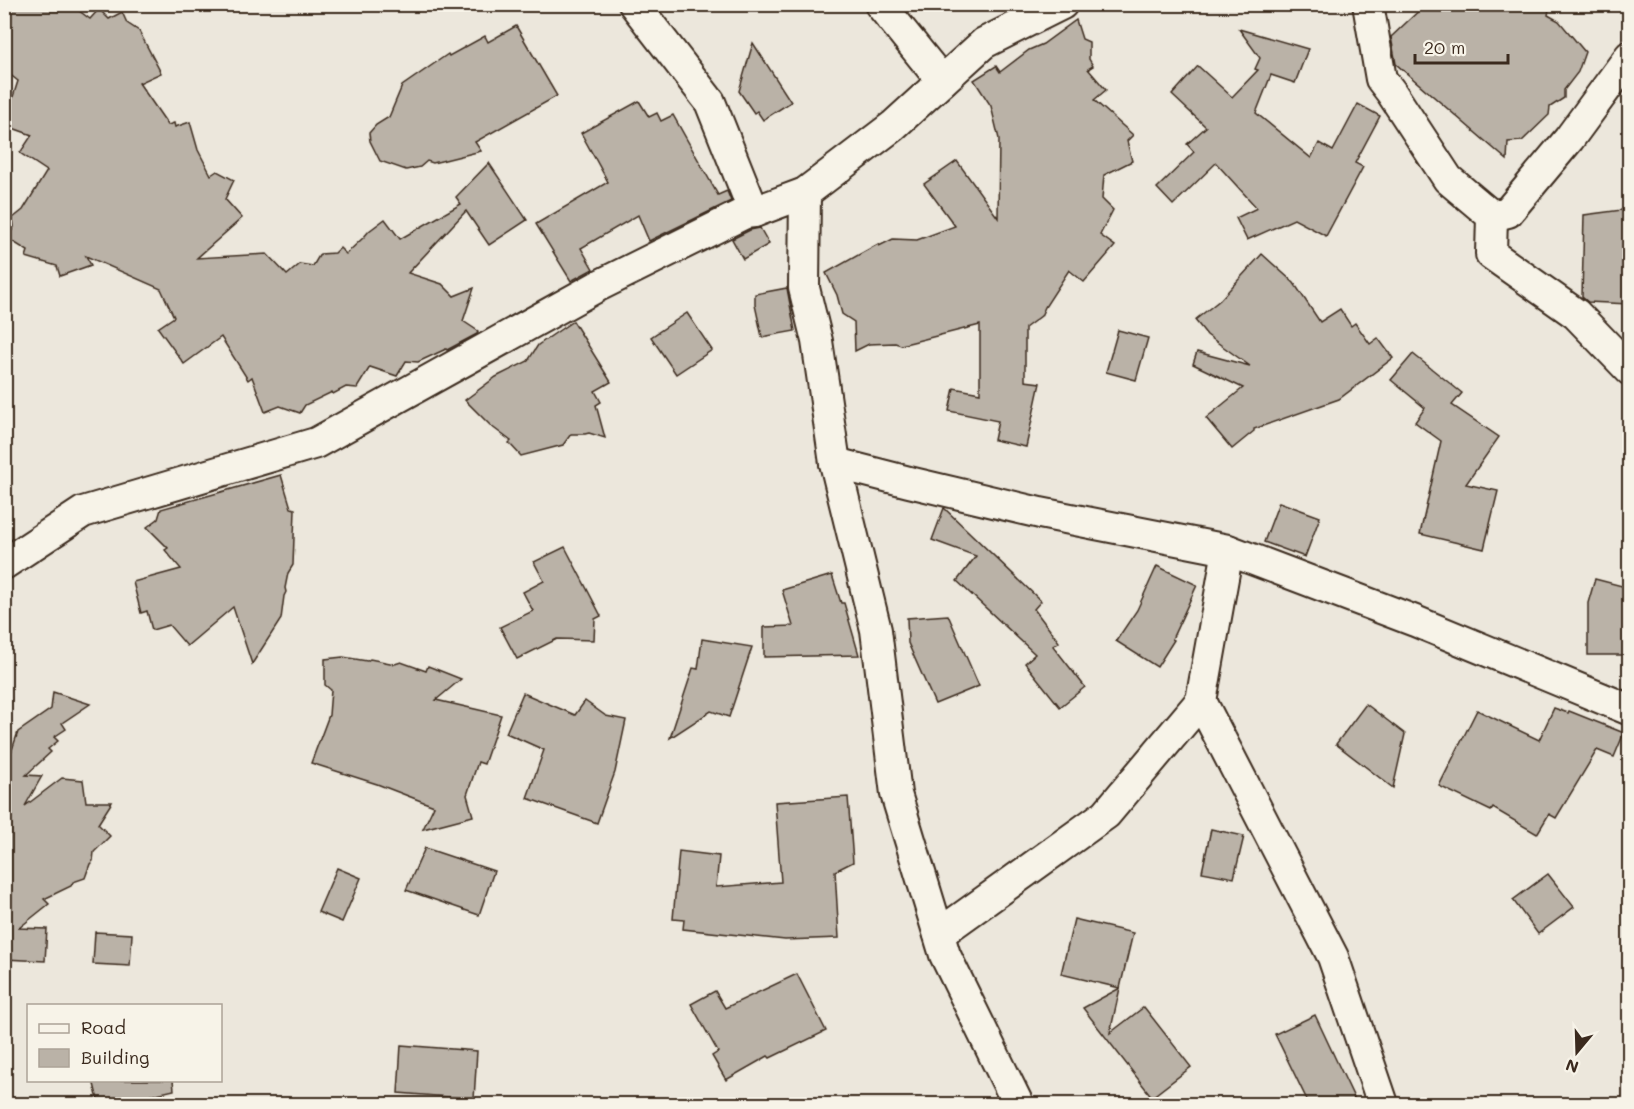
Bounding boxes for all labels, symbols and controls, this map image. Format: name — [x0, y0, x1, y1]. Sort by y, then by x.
scale bar — [1415, 27, 1508, 65]
text: 20 m — [1424, 35, 1465, 59]
legend — [27, 1004, 222, 1082]
text: Road — [81, 1015, 126, 1039]
north arrow — [1547, 1022, 1607, 1082]
text: Building — [81, 1045, 149, 1069]
text: N — [1563, 1055, 1581, 1079]

